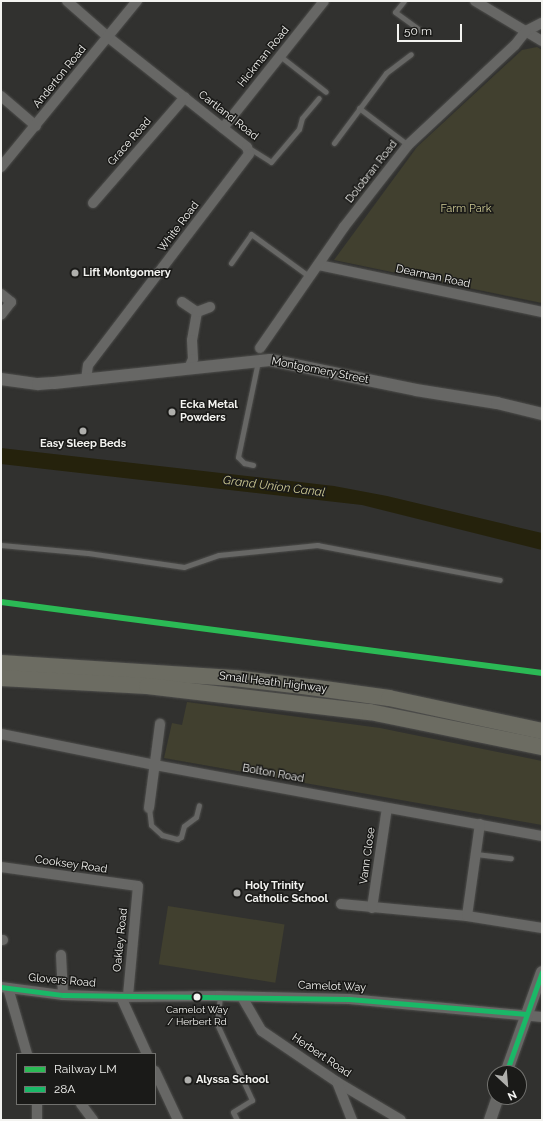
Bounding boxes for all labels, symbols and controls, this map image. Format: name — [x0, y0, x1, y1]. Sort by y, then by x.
scale bar — [399, 16, 464, 42]
street label: Hickman Road — [236, 24, 292, 90]
text: 50 m — [404, 24, 432, 38]
street label: Anderton Road — [31, 43, 89, 111]
street label: Cartland Road — [195, 88, 261, 144]
street label: Grace Road — [106, 115, 154, 169]
street label: Dolobran Road — [343, 138, 401, 206]
street label: White Road — [156, 199, 202, 255]
park label: Farm Park — [441, 202, 491, 216]
street label: Dearman Road — [395, 263, 471, 291]
place label: Lift Montgomery — [83, 266, 171, 280]
marker: Lift Montgomery — [70, 268, 80, 278]
street label: Montgomery Street — [270, 355, 370, 387]
place label: Ecka Metal Powders — [180, 399, 238, 425]
marker: Ecka Metal Powders — [167, 407, 177, 417]
marker: Easy Sleep Beds — [78, 426, 88, 436]
place label: Easy Sleep Beds — [40, 437, 126, 451]
water label: Grand Union Canal — [222, 474, 326, 500]
street label: Small Heath Highway — [218, 670, 328, 696]
street label: Bolton Road — [241, 762, 305, 786]
street label: Vann Close — [357, 827, 379, 885]
street label: Cooksey Road — [34, 853, 108, 877]
place label: Holy Trinity Catholic School — [245, 880, 328, 906]
marker: Holy Trinity Catholic School — [232, 888, 242, 898]
street label: Oakley Road — [111, 907, 131, 973]
street label: Glovers Road — [28, 971, 96, 991]
street label: Camelot Way — [297, 979, 367, 995]
marker: Camelot Way / Herbert Rd — [192, 992, 202, 1002]
place label: Camelot Way / Herbert Rd — [166, 1003, 228, 1026]
street label: Herbert Road — [289, 1031, 353, 1081]
legend — [16, 1053, 156, 1105]
text: Railway LM — [54, 1062, 117, 1076]
north arrow — [487, 1065, 527, 1105]
place label: Alyssa School — [196, 1073, 269, 1087]
marker: Alyssa School — [183, 1075, 193, 1085]
text: 28A — [54, 1082, 75, 1096]
text: N — [505, 1088, 519, 1103]

